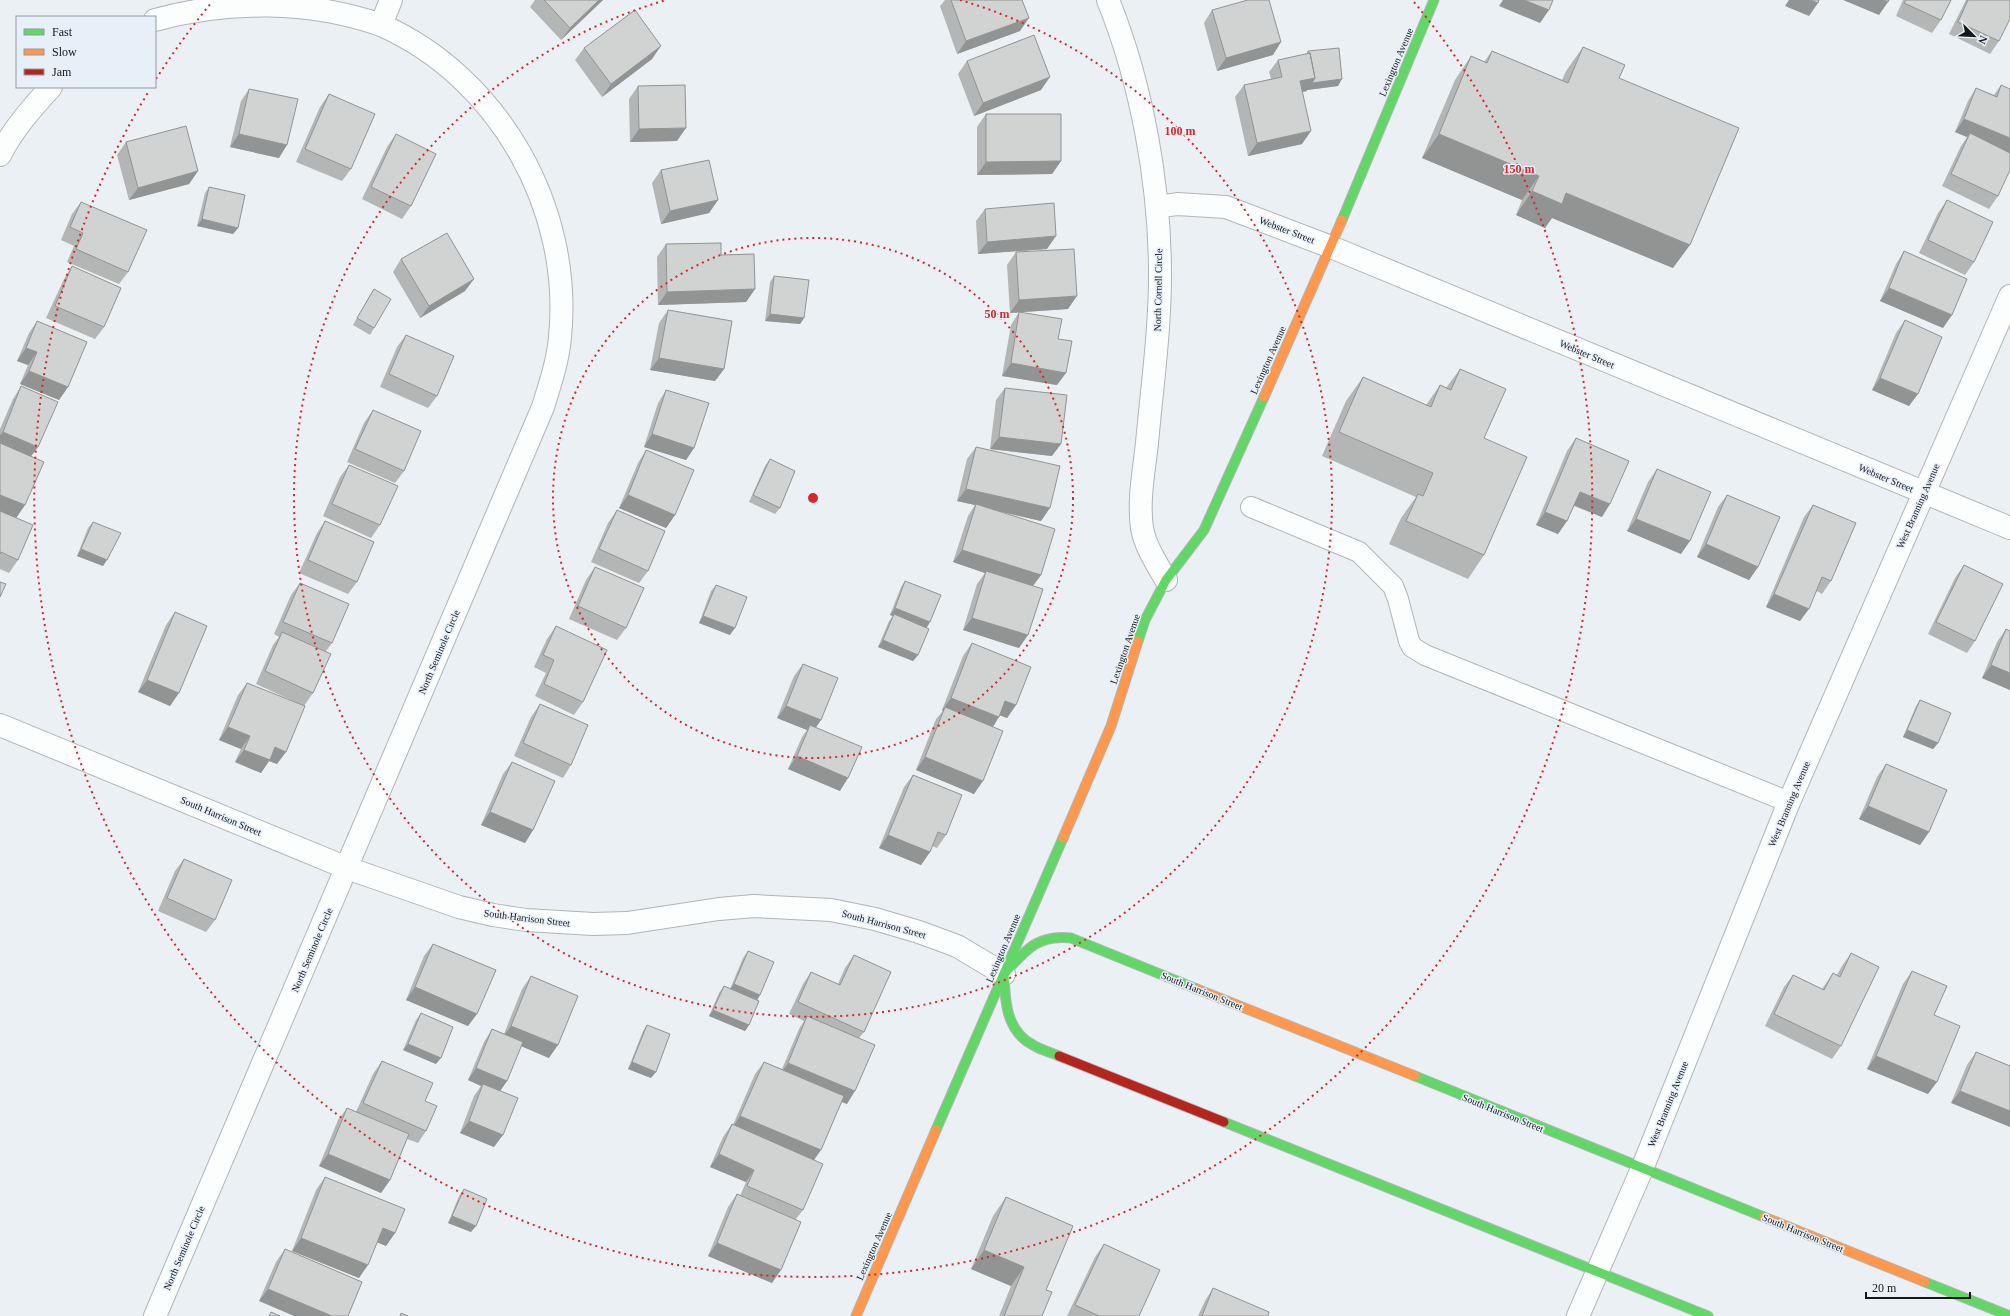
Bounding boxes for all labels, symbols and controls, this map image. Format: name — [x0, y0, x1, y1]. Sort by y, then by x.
legend — [16, 16, 156, 88]
north arrow — [1954, 16, 1994, 56]
text: Fast — [52, 25, 73, 39]
street label: Lexington Avenue — [1377, 26, 1416, 98]
text: N — [1976, 34, 1990, 46]
text: Slow — [52, 45, 77, 59]
text: Jam — [52, 65, 72, 79]
text: 100 m — [1165, 124, 1196, 138]
text: 150 m — [1504, 162, 1535, 176]
street label: Webster Street — [1258, 214, 1316, 246]
street label: North Cornell Circle — [1152, 248, 1164, 331]
text: 50 m — [985, 307, 1010, 321]
street label: Lexington Avenue — [1248, 324, 1288, 396]
street label: Webster Street — [1558, 338, 1616, 371]
street label: West Branning Avenue — [1894, 461, 1942, 550]
street label: Webster Street — [1857, 462, 1915, 495]
centre of rings — [806, 491, 820, 505]
street label: North Seminole Circle — [416, 608, 462, 696]
street label: Lexington Avenue — [1108, 612, 1142, 686]
street label: West Branning Avenue — [1766, 759, 1812, 848]
street label: South Harrison Street — [179, 794, 263, 838]
street label: North Seminole Circle — [289, 906, 335, 994]
street label: South Harrison Street — [483, 907, 571, 929]
street label: South Harrison Street — [841, 907, 927, 941]
street label: Lexington Avenue — [984, 912, 1023, 984]
street label: South Harrison Street — [1160, 970, 1244, 1012]
street label: West Branning Avenue — [1646, 1059, 1690, 1149]
street label: South Harrison Street — [1461, 1092, 1545, 1134]
street label: North Seminole Circle — [161, 1204, 207, 1292]
street label: Lexington Avenue — [854, 1210, 894, 1282]
street label: South Harrison Street — [1761, 1212, 1845, 1254]
scale bar — [1866, 1274, 1970, 1300]
text: 20 m — [1872, 1281, 1897, 1295]

